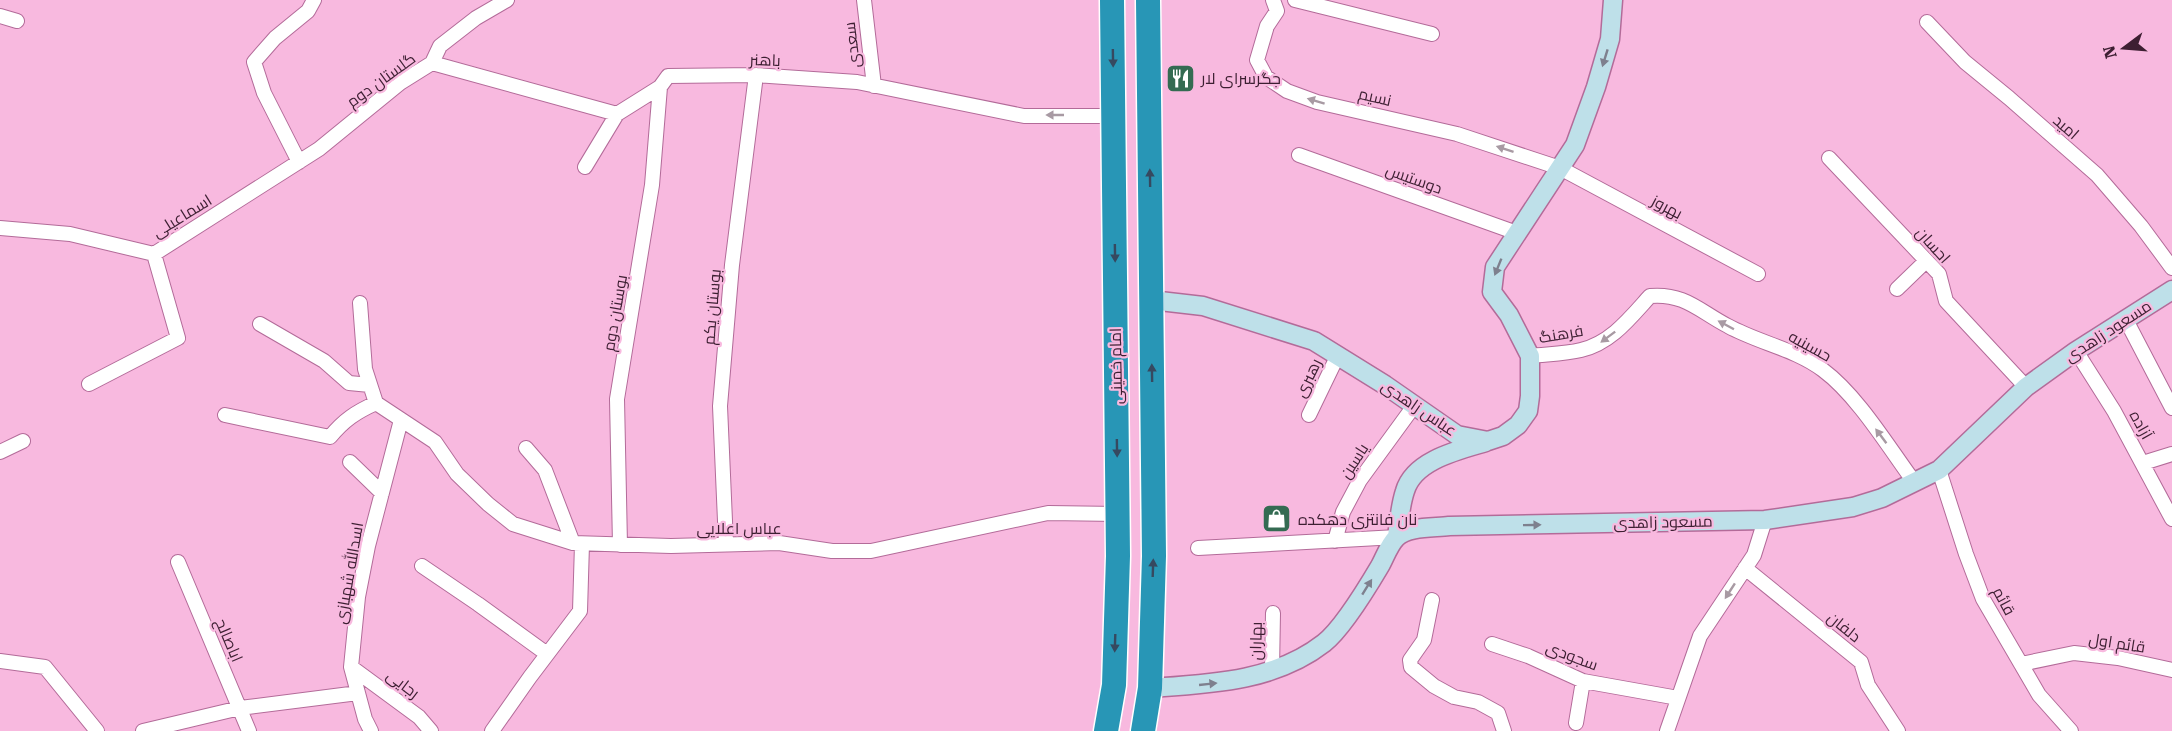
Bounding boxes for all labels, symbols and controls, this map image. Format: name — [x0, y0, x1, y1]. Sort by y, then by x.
north arrow — [2094, 18, 2154, 78]
street label: سعدی — [840, 21, 865, 69]
text: N — [2099, 43, 2121, 61]
street label: گلستان دوم — [343, 49, 420, 113]
one-way arrow — [1108, 49, 1118, 68]
one-way arrow — [1600, 49, 1609, 67]
street label: باهنر — [748, 50, 781, 70]
restaurant icon: جگرسرای لار — [1164, 62, 1196, 94]
place label: جگرسرای لار — [1200, 69, 1281, 89]
street label: نسیم — [1356, 84, 1393, 112]
one-way arrow — [1307, 96, 1325, 105]
one-way arrow — [1046, 111, 1065, 120]
street label: امید — [2049, 111, 2083, 143]
one-way arrow — [1495, 144, 1513, 153]
street label: دوستیس — [1383, 160, 1445, 199]
one-way arrow — [1145, 169, 1155, 188]
street label: اسماعیلی — [149, 190, 216, 242]
street label: بهروز — [1647, 190, 1686, 224]
street label: احسان — [1911, 223, 1954, 268]
one-way arrow — [1110, 244, 1120, 263]
one-way arrow — [1492, 258, 1502, 276]
street label: بوستان یکم — [699, 268, 727, 346]
street label: بوستان دوم — [599, 273, 633, 353]
street label: مسعود زاهدی — [2061, 296, 2155, 367]
one-way arrow — [1717, 320, 1734, 330]
street label: فرهنگ — [1537, 321, 1585, 347]
street label: حسینیه — [1785, 327, 1835, 365]
street label: امام خمینی — [1106, 328, 1128, 404]
one-way arrow — [1600, 331, 1616, 343]
street label: رهبری — [1291, 356, 1326, 401]
one-way arrow — [1147, 364, 1157, 383]
street label: عباس زاهدی — [1377, 376, 1460, 441]
street label: آزاده — [2125, 407, 2157, 443]
one-way arrow — [1874, 428, 1887, 444]
one-way arrow — [1112, 439, 1122, 458]
street label: یاسین — [1336, 439, 1374, 483]
shop icon: نان فانتزی دهکده — [1261, 503, 1293, 535]
place label: نان فانتزی دهکده — [1298, 510, 1417, 530]
street label: مسعود زاهدی — [1613, 512, 1713, 533]
street label: عباس اعلایی — [696, 519, 782, 539]
street label: اسدالله شهبازی — [330, 520, 368, 626]
one-way arrow — [1522, 520, 1541, 530]
one-way arrow — [1149, 559, 1158, 578]
one-way arrow — [1361, 579, 1372, 595]
one-way arrow — [1724, 582, 1735, 599]
street label: قائم — [1987, 584, 2019, 619]
street label: دلفان — [1823, 608, 1865, 647]
street label: اباصالح — [210, 615, 247, 665]
street label: بهاران — [1246, 621, 1267, 661]
street label: قائم اول — [2087, 629, 2147, 659]
one-way arrow — [1110, 634, 1120, 653]
street label: سجودی — [1543, 637, 1601, 676]
street label: رجایی — [382, 666, 423, 703]
one-way arrow — [1198, 679, 1217, 688]

